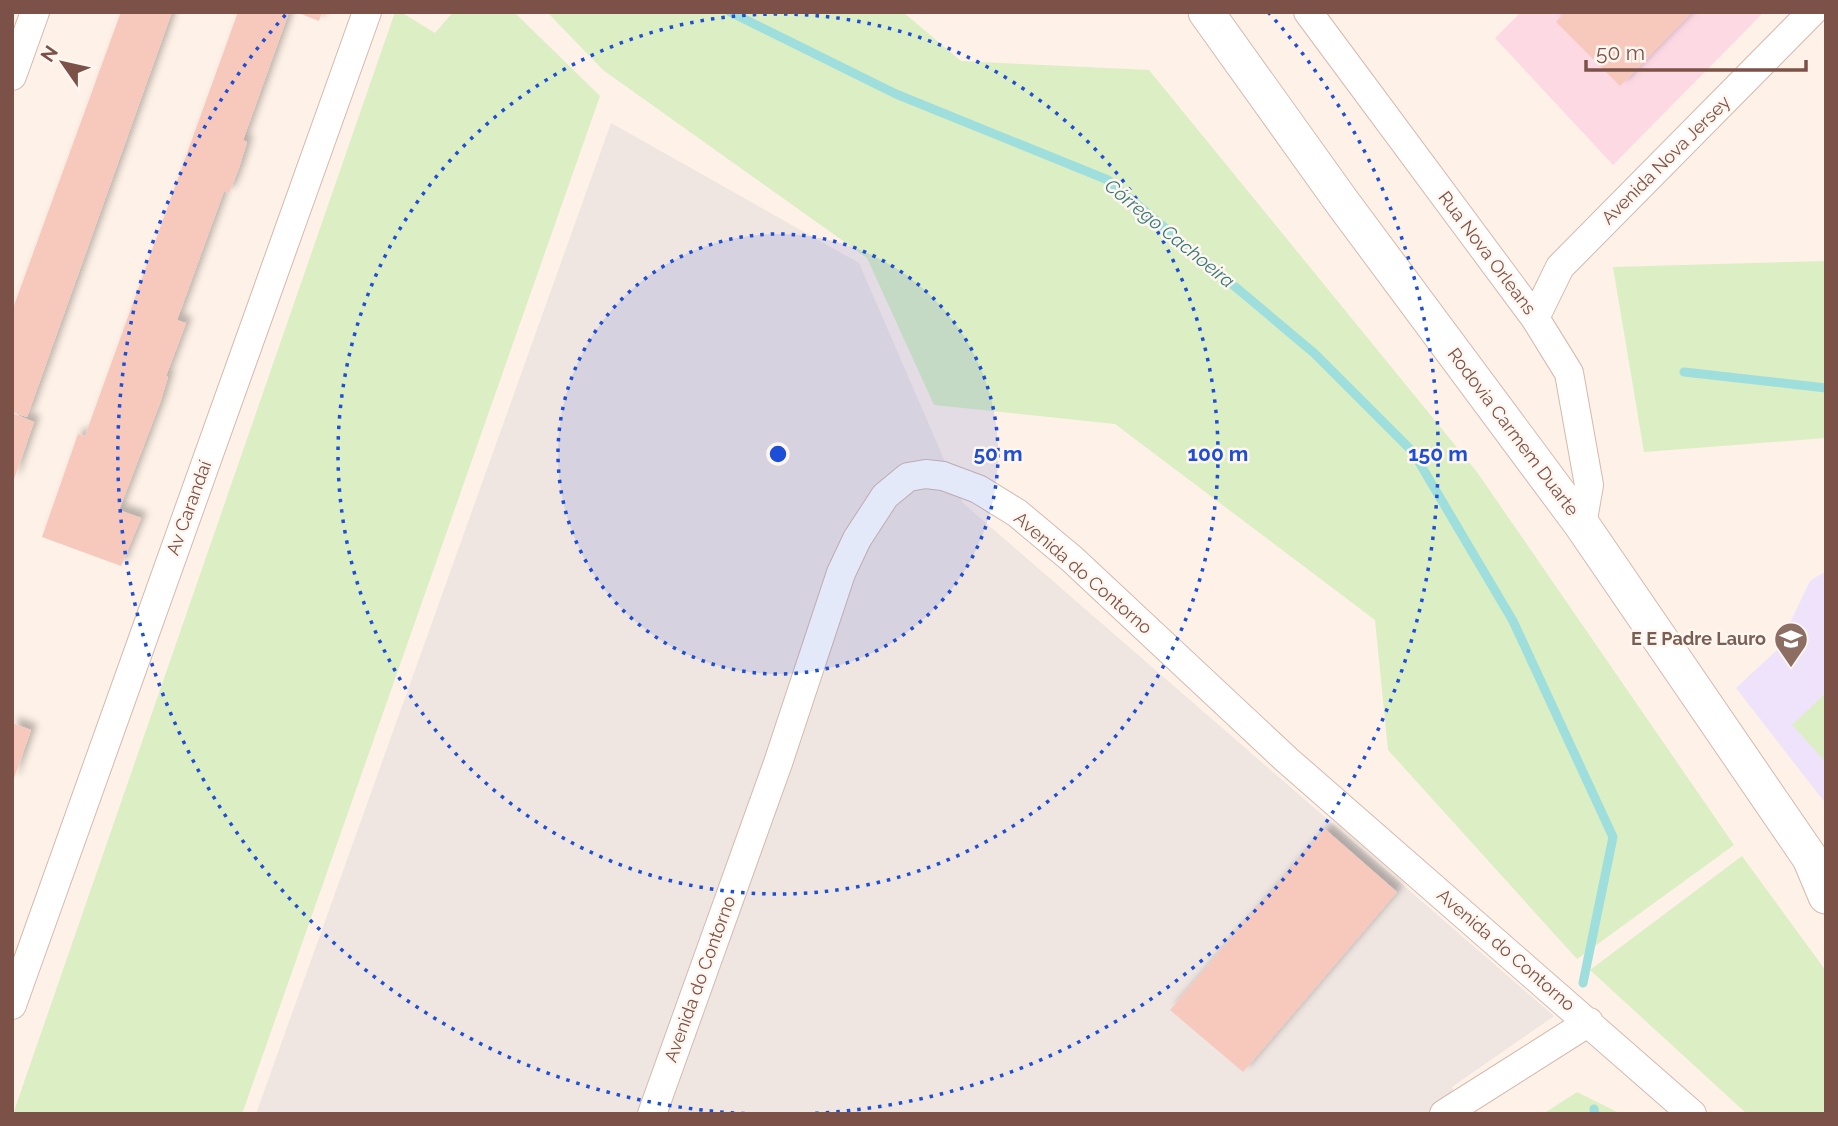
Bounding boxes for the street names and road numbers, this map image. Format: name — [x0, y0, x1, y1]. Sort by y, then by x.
street label: Avenida Nova Jersey — [1597, 91, 1734, 228]
street label: Rua Nova Orleans — [1434, 187, 1541, 319]
street label: Rodovia Carmem Duarte — [1443, 344, 1584, 520]
street label: Av Carandaí — [162, 458, 215, 558]
street label: Avenida do Contorno — [1010, 507, 1157, 638]
street label: Avenida do Contorno — [1433, 884, 1580, 1015]
street label: Avenida do Contorno — [660, 893, 740, 1065]

